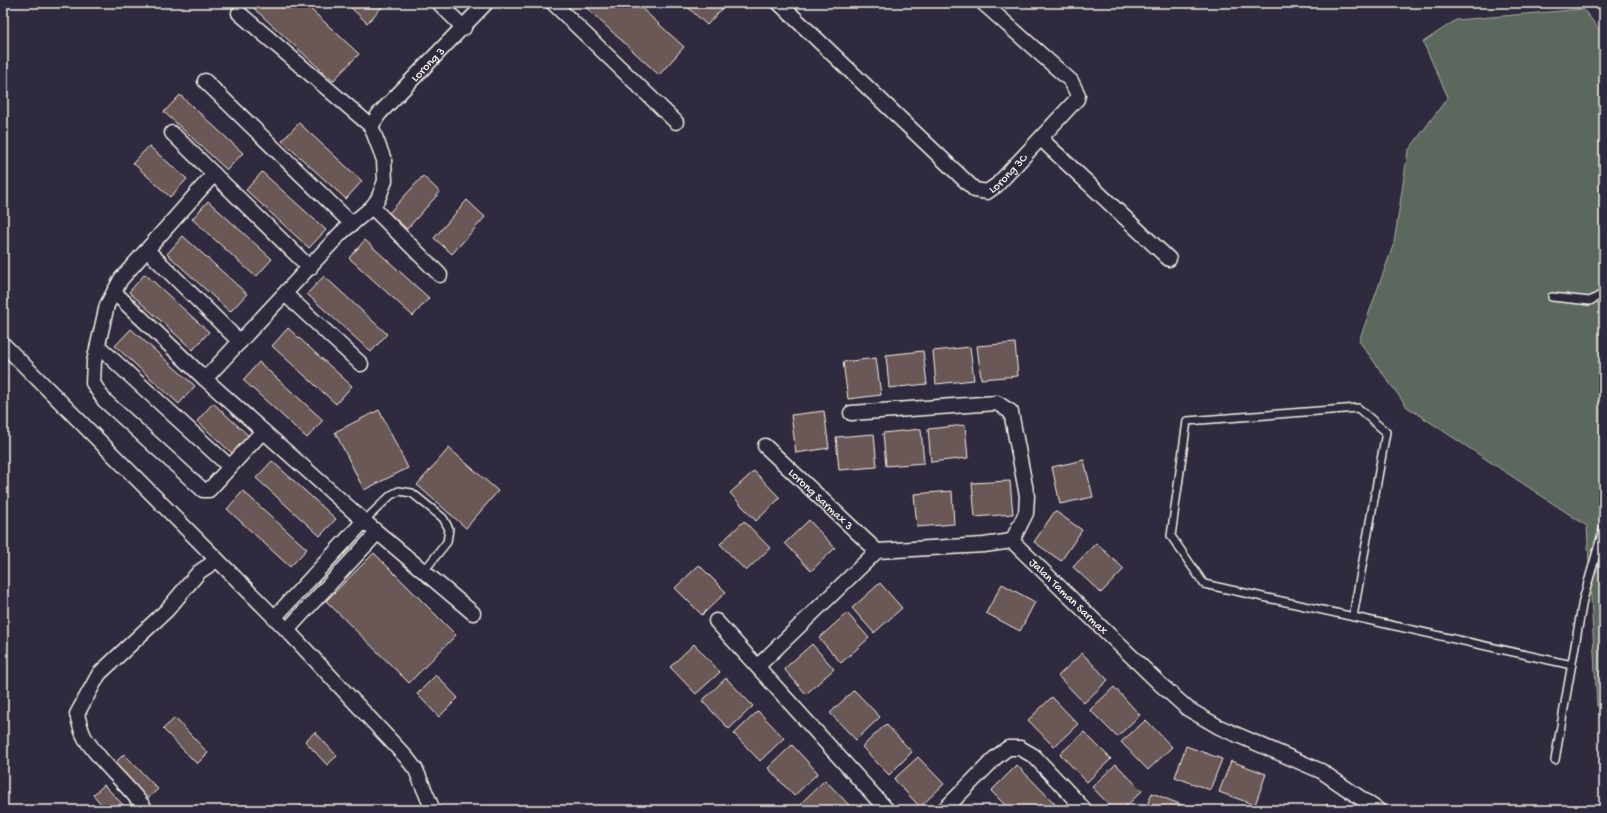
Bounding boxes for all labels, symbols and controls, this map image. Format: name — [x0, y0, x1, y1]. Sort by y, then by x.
street label: Lorong 3 — [409, 45, 449, 86]
street label: Lorong 3C — [987, 151, 1032, 197]
street label: Lorong Sarmax 3 — [785, 466, 855, 534]
street label: Jalan Taman Sarmax — [1025, 556, 1110, 639]

